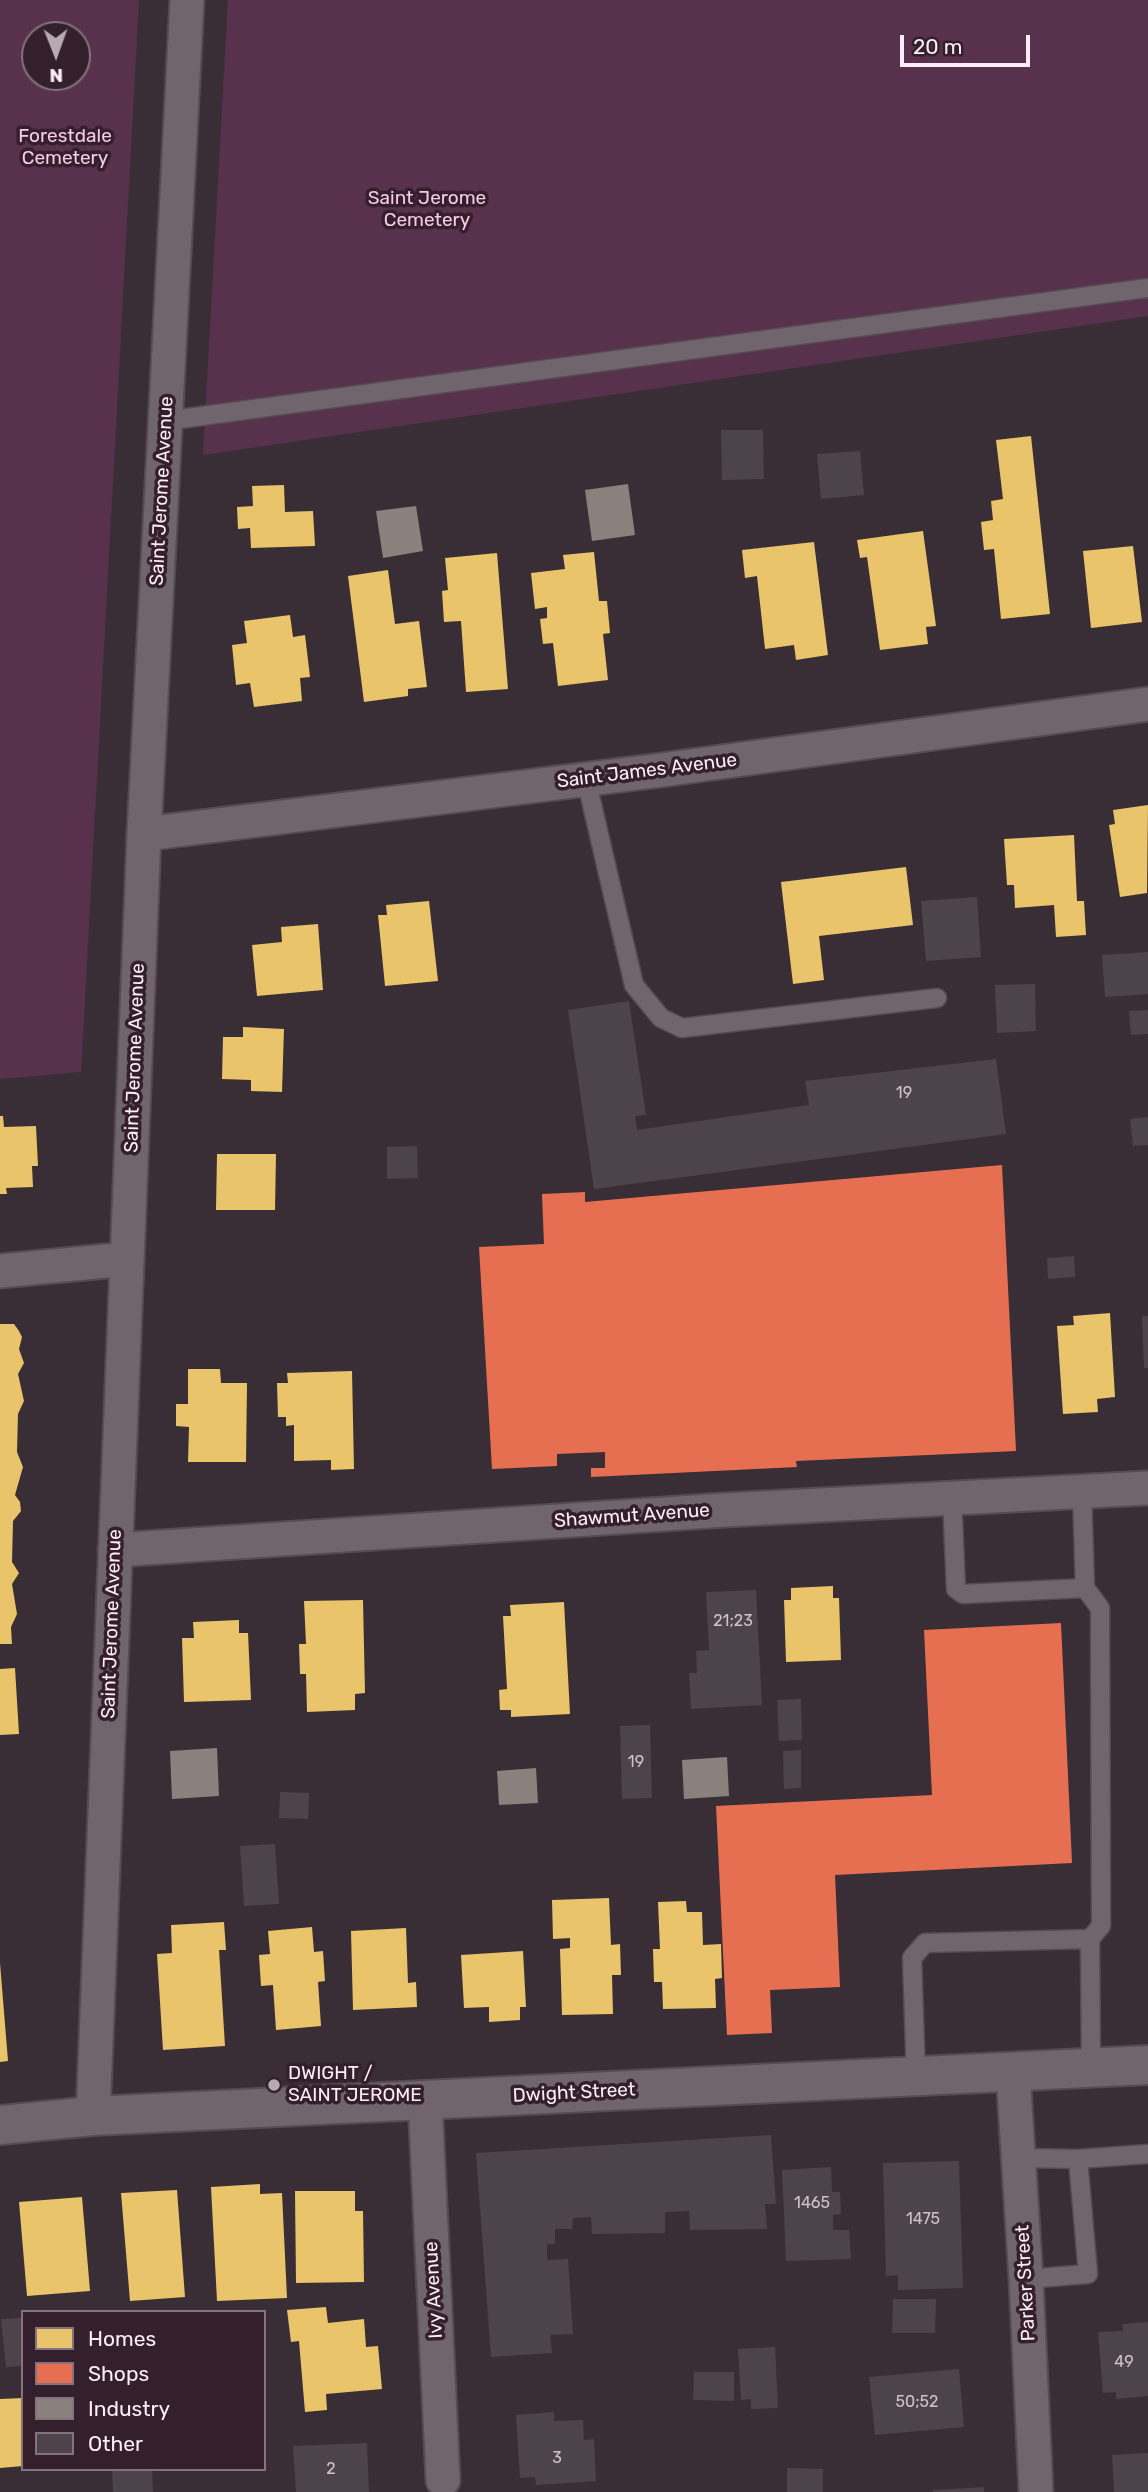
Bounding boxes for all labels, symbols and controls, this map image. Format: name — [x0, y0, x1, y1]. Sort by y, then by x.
north arrow — [21, 21, 91, 91]
scale bar — [903, 21, 1032, 65]
text: 20 m — [913, 34, 962, 59]
text: N — [49, 64, 63, 87]
park label: Forestdale Cemetery — [18, 126, 112, 170]
park label: Saint Jerome Cemetery — [368, 188, 486, 232]
street label: Saint Jerome Avenue — [146, 396, 178, 586]
street label: Saint James Avenue — [556, 749, 738, 793]
street label: Saint Jerome Avenue — [120, 963, 150, 1153]
house number: 19 — [896, 1083, 912, 1103]
street label: Shawmut Avenue — [553, 1499, 711, 1533]
street label: Saint Jerome Avenue — [97, 1529, 127, 1719]
house number: 21;23 — [713, 1611, 753, 1631]
house number: 19 — [628, 1752, 644, 1772]
place label: DWIGHT / SAINT JEROME — [288, 2063, 422, 2107]
marker: DWIGHT / SAINT JEROME — [266, 2077, 282, 2093]
street label: Dwight Street — [512, 2078, 636, 2108]
house number: 1465 — [794, 2193, 830, 2213]
house number: 1475 — [906, 2209, 940, 2229]
street label: Parker Street — [1012, 2224, 1040, 2342]
street label: Ivy Avenue — [420, 2241, 448, 2339]
legend — [21, 2310, 266, 2471]
text: Homes — [88, 2326, 156, 2351]
house number: 49 — [1114, 2352, 1134, 2372]
text: Shops — [88, 2361, 149, 2386]
house number: 50;52 — [896, 2392, 938, 2412]
text: Industry — [88, 2396, 170, 2421]
text: Other — [88, 2431, 143, 2456]
house number: 3 — [552, 2448, 562, 2468]
house number: 2 — [326, 2459, 336, 2479]

